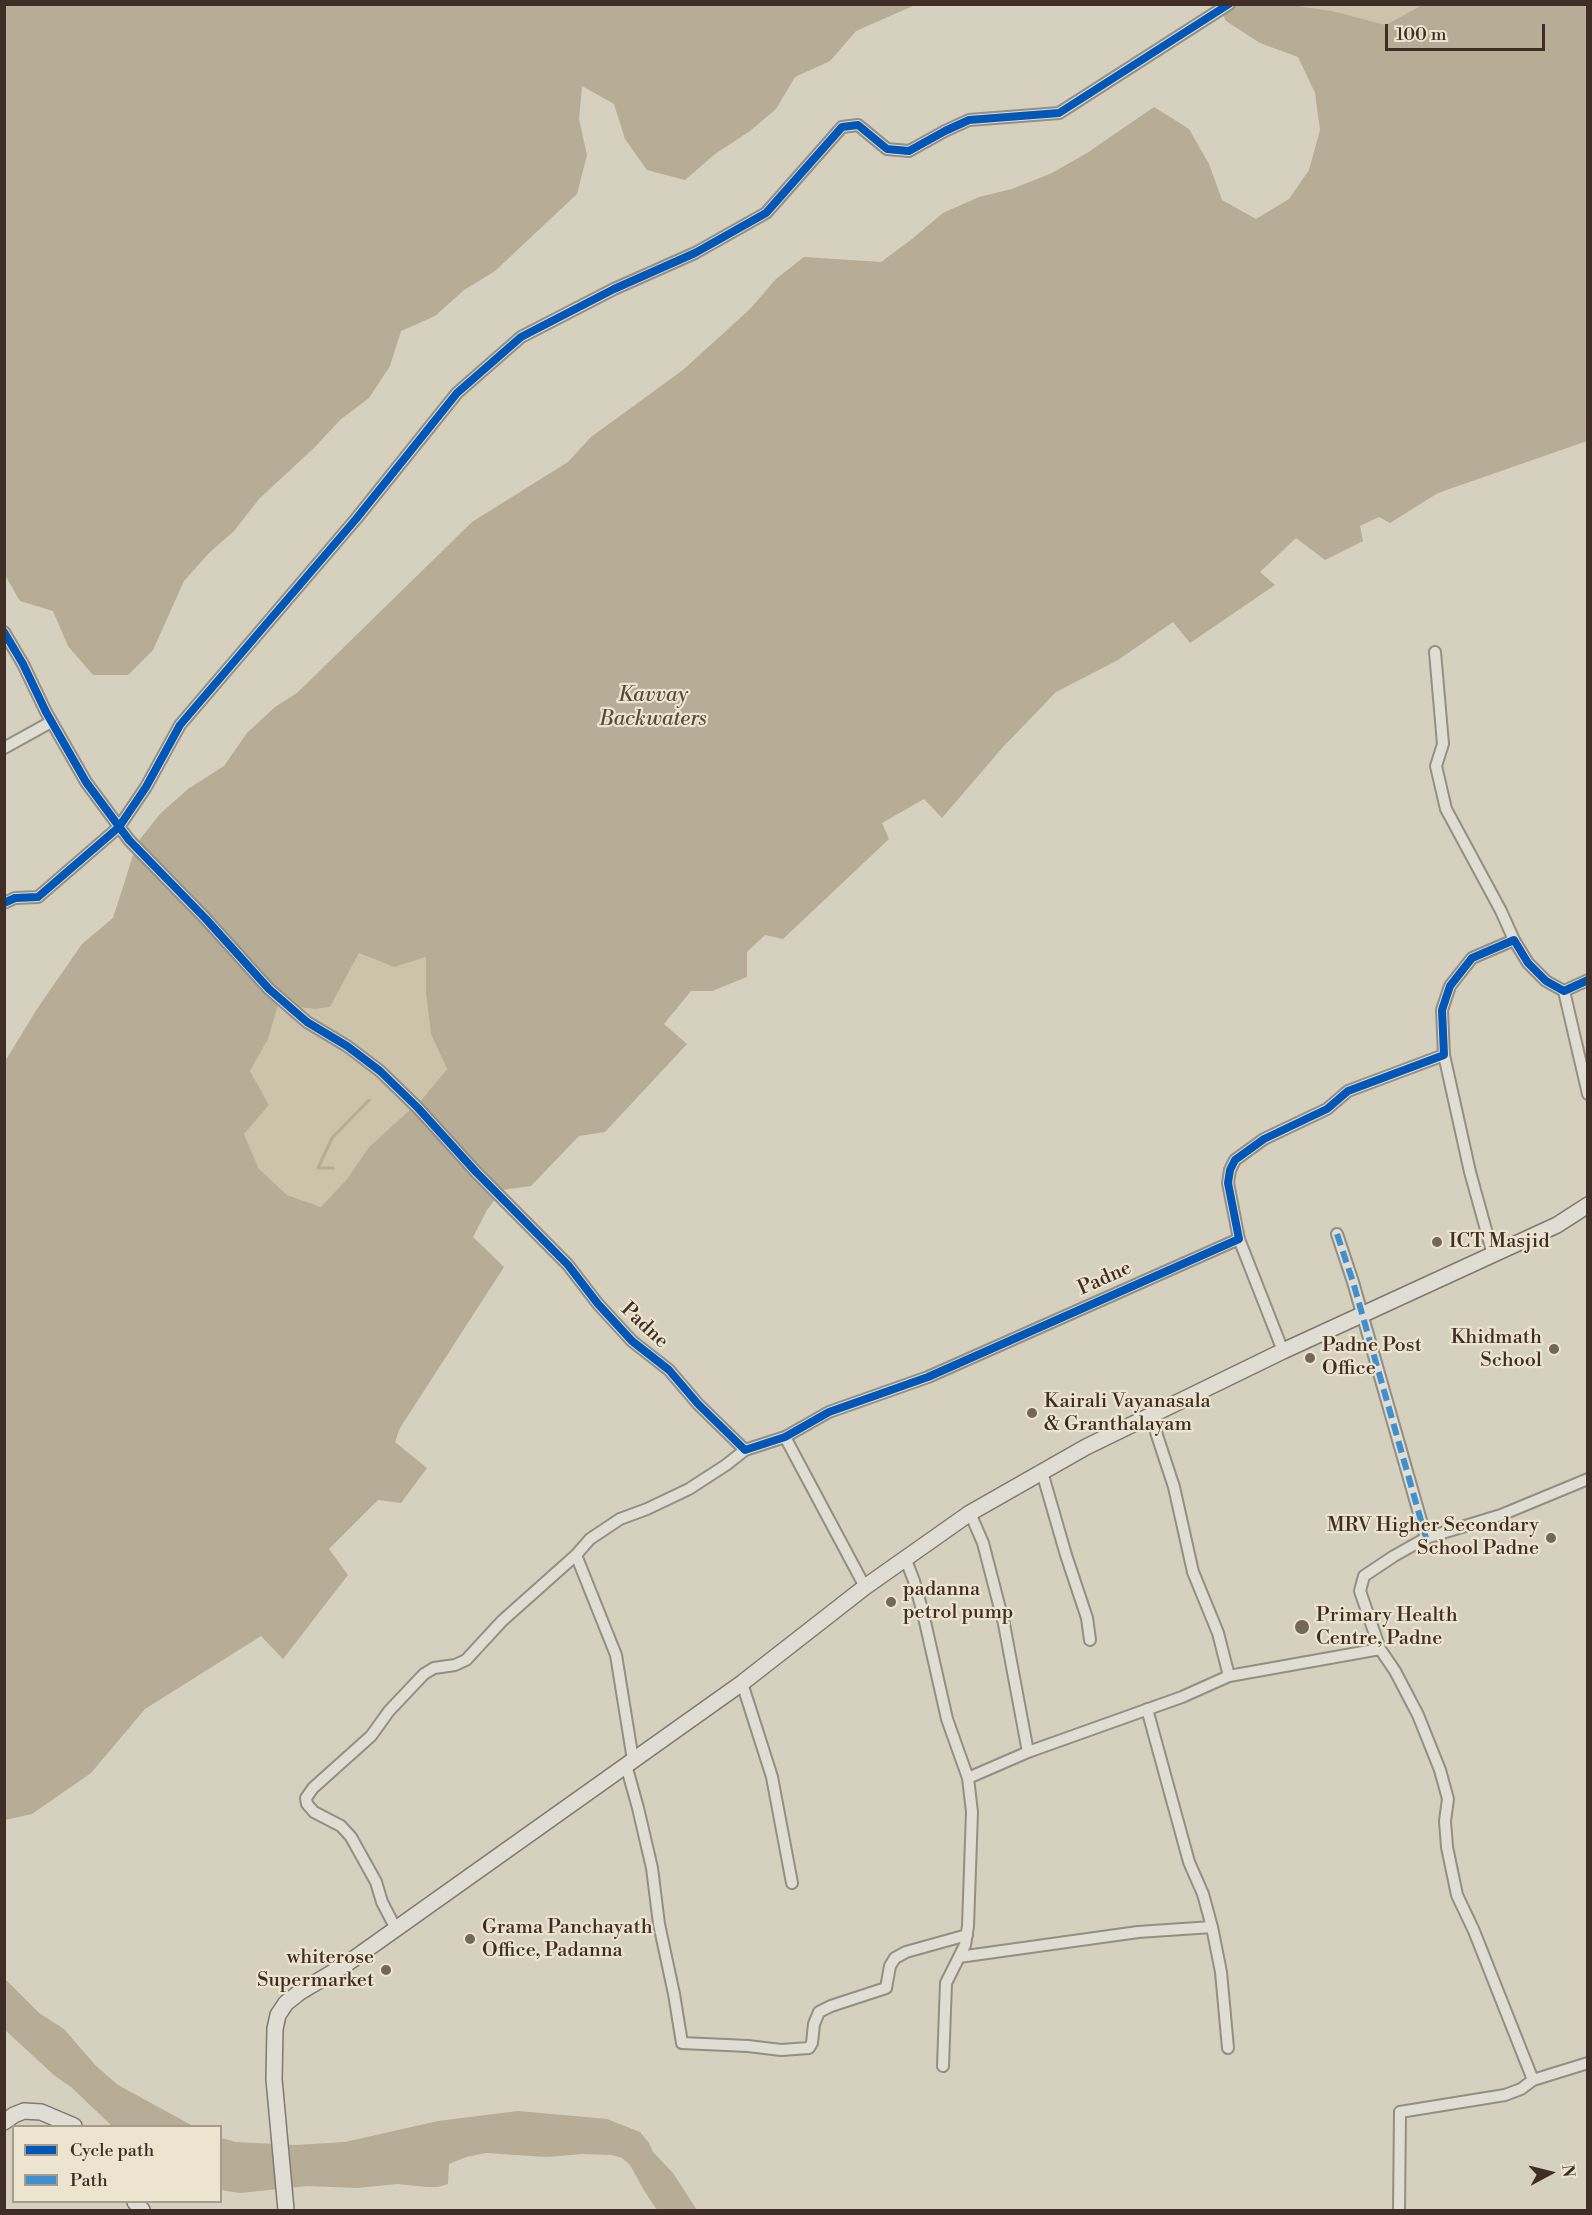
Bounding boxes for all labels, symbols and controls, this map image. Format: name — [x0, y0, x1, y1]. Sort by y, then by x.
scale bar — [1388, 12, 1548, 50]
text: 100 m — [1396, 23, 1447, 46]
water label: Kavvay Backwaters — [599, 683, 707, 733]
place label: ICT Masjid — [1449, 1230, 1550, 1254]
marker: ICT Masjid — [1430, 1235, 1444, 1249]
street label: Padne — [1074, 1257, 1136, 1301]
street label: Padne — [615, 1298, 673, 1354]
place label: Khidmath School — [1451, 1326, 1542, 1373]
place label: Padne Post Office — [1322, 1334, 1422, 1381]
marker: Khidmath School — [1547, 1342, 1561, 1356]
marker: Padne Post Office — [1303, 1351, 1317, 1365]
place label: Kairali Vayanasala & Granthalayam — [1044, 1390, 1211, 1437]
marker: Kairali Vayanasala & Granthalayam — [1025, 1406, 1039, 1420]
place label: MRV Higher Secondary School Padne — [1327, 1514, 1539, 1561]
marker: MRV Higher Secondary School Padne — [1544, 1531, 1558, 1545]
place label: padanna petrol pump — [903, 1578, 1013, 1625]
marker: padanna petrol pump — [884, 1595, 898, 1609]
place label: Primary Health Centre, Padne — [1316, 1604, 1458, 1651]
marker: Primary Health Centre, Padne — [1293, 1618, 1311, 1636]
place label: Grama Panchayath Office, Padanna — [482, 1916, 653, 1963]
marker: Grama Panchayath Office, Padanna — [463, 1932, 477, 1946]
place label: whiterose Supermarket — [257, 1946, 374, 1993]
marker: whiterose Supermarket — [379, 1963, 393, 1977]
legend — [12, 2125, 222, 2203]
text: Cycle path — [70, 2139, 154, 2162]
north arrow — [1520, 2143, 1580, 2203]
text: N — [1557, 2163, 1579, 2178]
text: Path — [70, 2169, 108, 2192]

